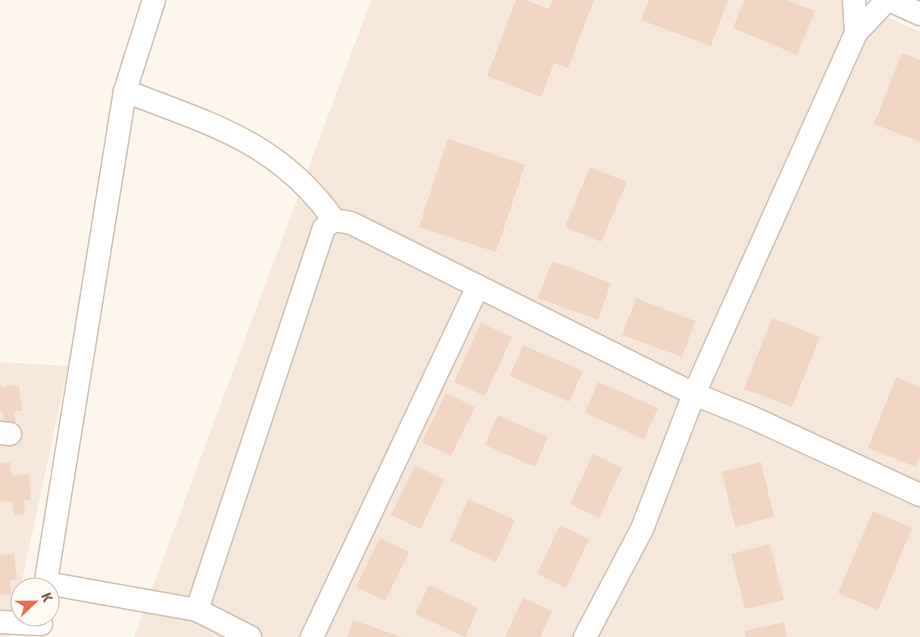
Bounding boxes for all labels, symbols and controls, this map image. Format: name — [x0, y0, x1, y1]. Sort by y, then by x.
north arrow — [10, 577, 60, 627]
text: K — [37, 590, 56, 605]

